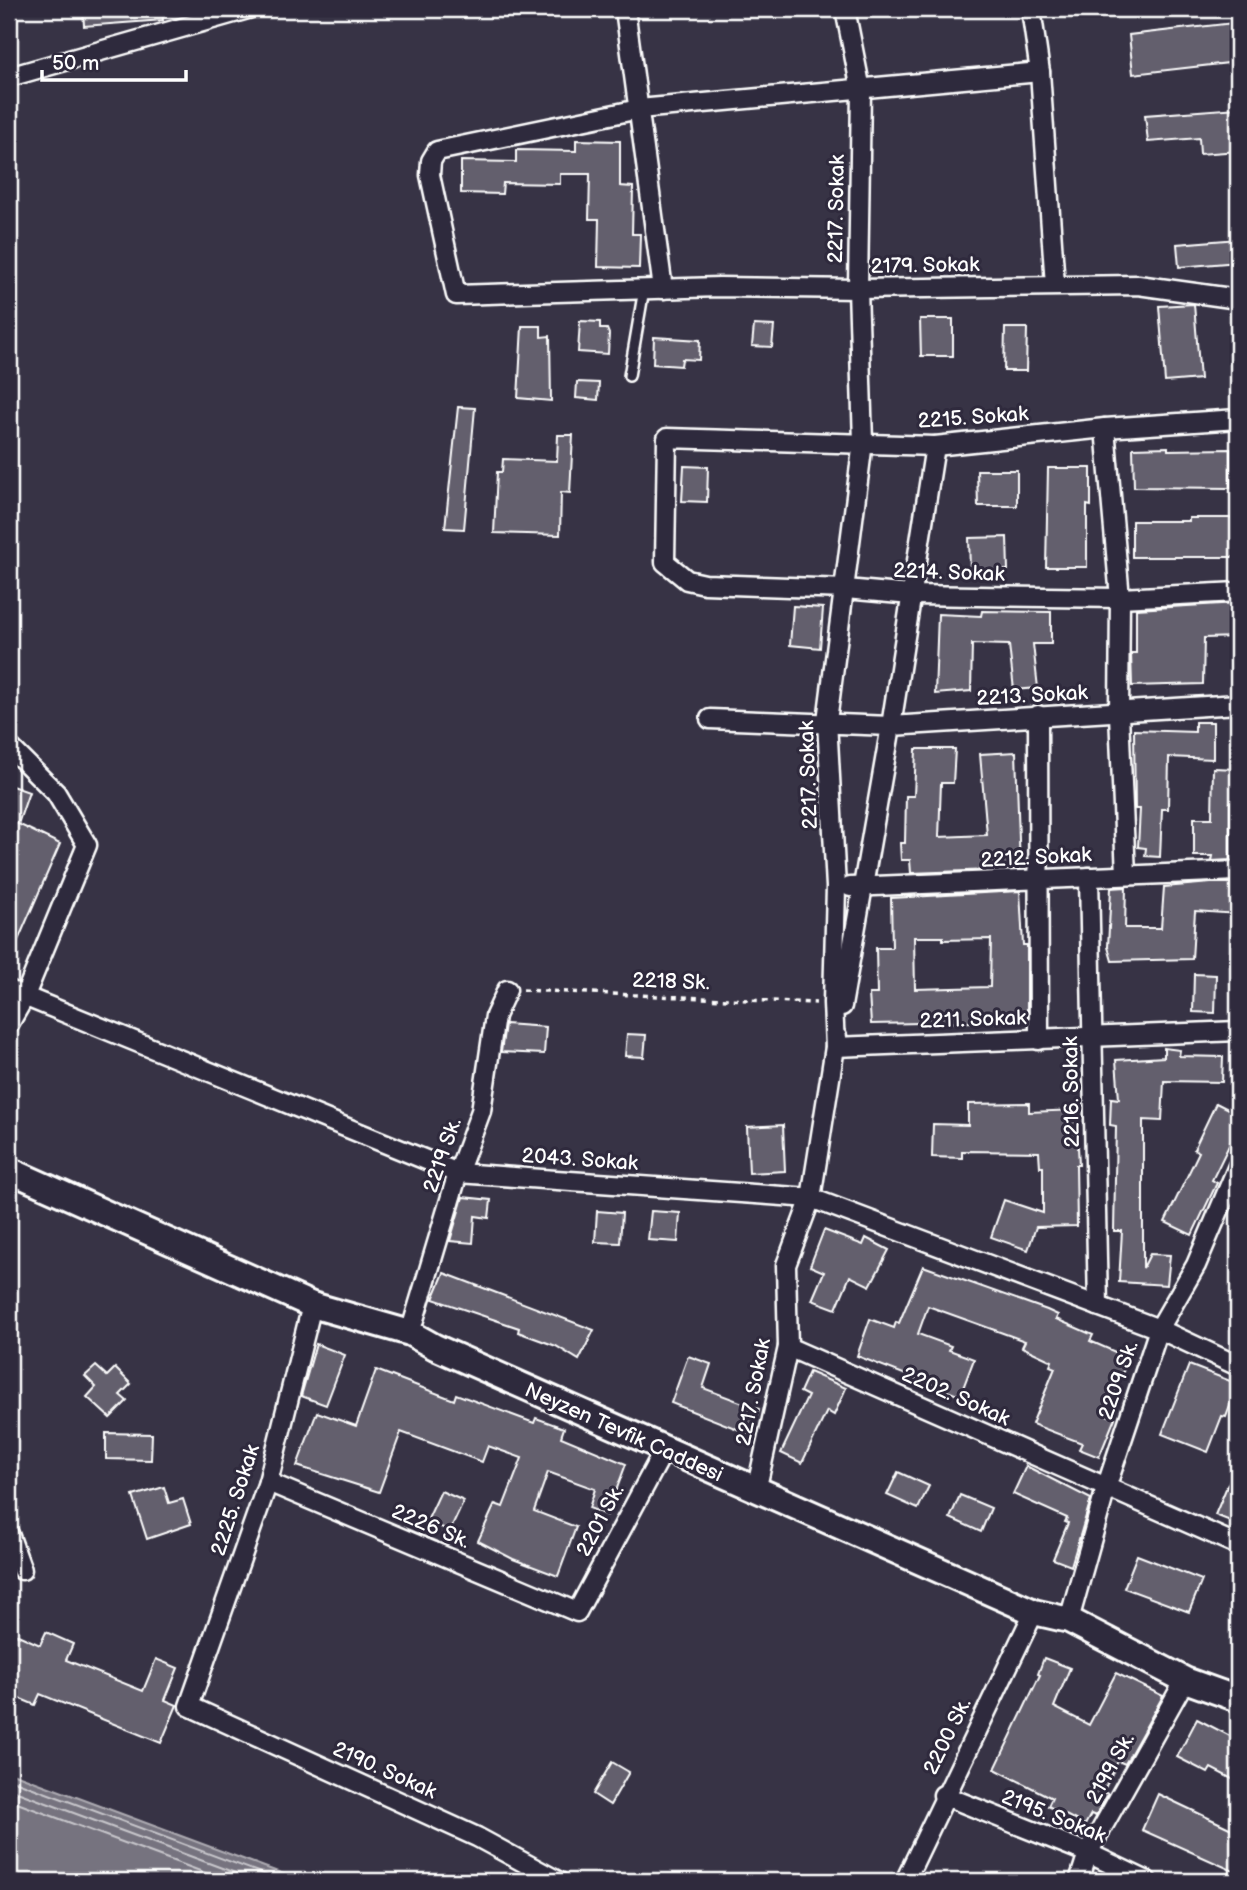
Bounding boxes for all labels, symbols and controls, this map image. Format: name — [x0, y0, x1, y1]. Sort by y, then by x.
scale bar — [42, 38, 186, 82]
text: 50 m — [52, 51, 99, 76]
street label: 2217. Sokak — [823, 154, 850, 264]
street label: 2179. Sokak — [870, 252, 980, 279]
street label: 2215. Sokak — [917, 401, 1030, 434]
street label: 2214. Sokak — [893, 558, 1006, 587]
street label: 2213. Sokak — [976, 680, 1089, 711]
street label: 2217. Sokak — [794, 719, 823, 830]
street label: 2212. Sokak — [980, 842, 1093, 873]
street label: 2218 Sk. — [632, 968, 710, 995]
street label: 2211. Sokak — [919, 1005, 1028, 1034]
street label: 2216. Sokak — [1058, 1035, 1085, 1148]
street label: 2219 Sk. — [418, 1114, 467, 1196]
street label: 2043. Sokak — [521, 1143, 640, 1176]
street label: 2217. Sokak — [731, 1336, 776, 1448]
street label: 2209 Sk. — [1093, 1337, 1144, 1423]
street label: 2202. Sokak — [898, 1362, 1014, 1432]
street label: Neyzen Tevfik Caddesi — [521, 1377, 727, 1487]
street label: 2225. Sokak — [206, 1441, 265, 1559]
street label: 2201 Sk. — [571, 1480, 630, 1561]
street label: 2226 Sk. — [388, 1499, 474, 1554]
street label: 2200 Sk. — [918, 1694, 977, 1779]
street label: 2199 Sk. — [1081, 1728, 1140, 1808]
street label: 2190. Sokak — [329, 1737, 441, 1805]
street label: 2195. Sokak — [998, 1784, 1110, 1849]

